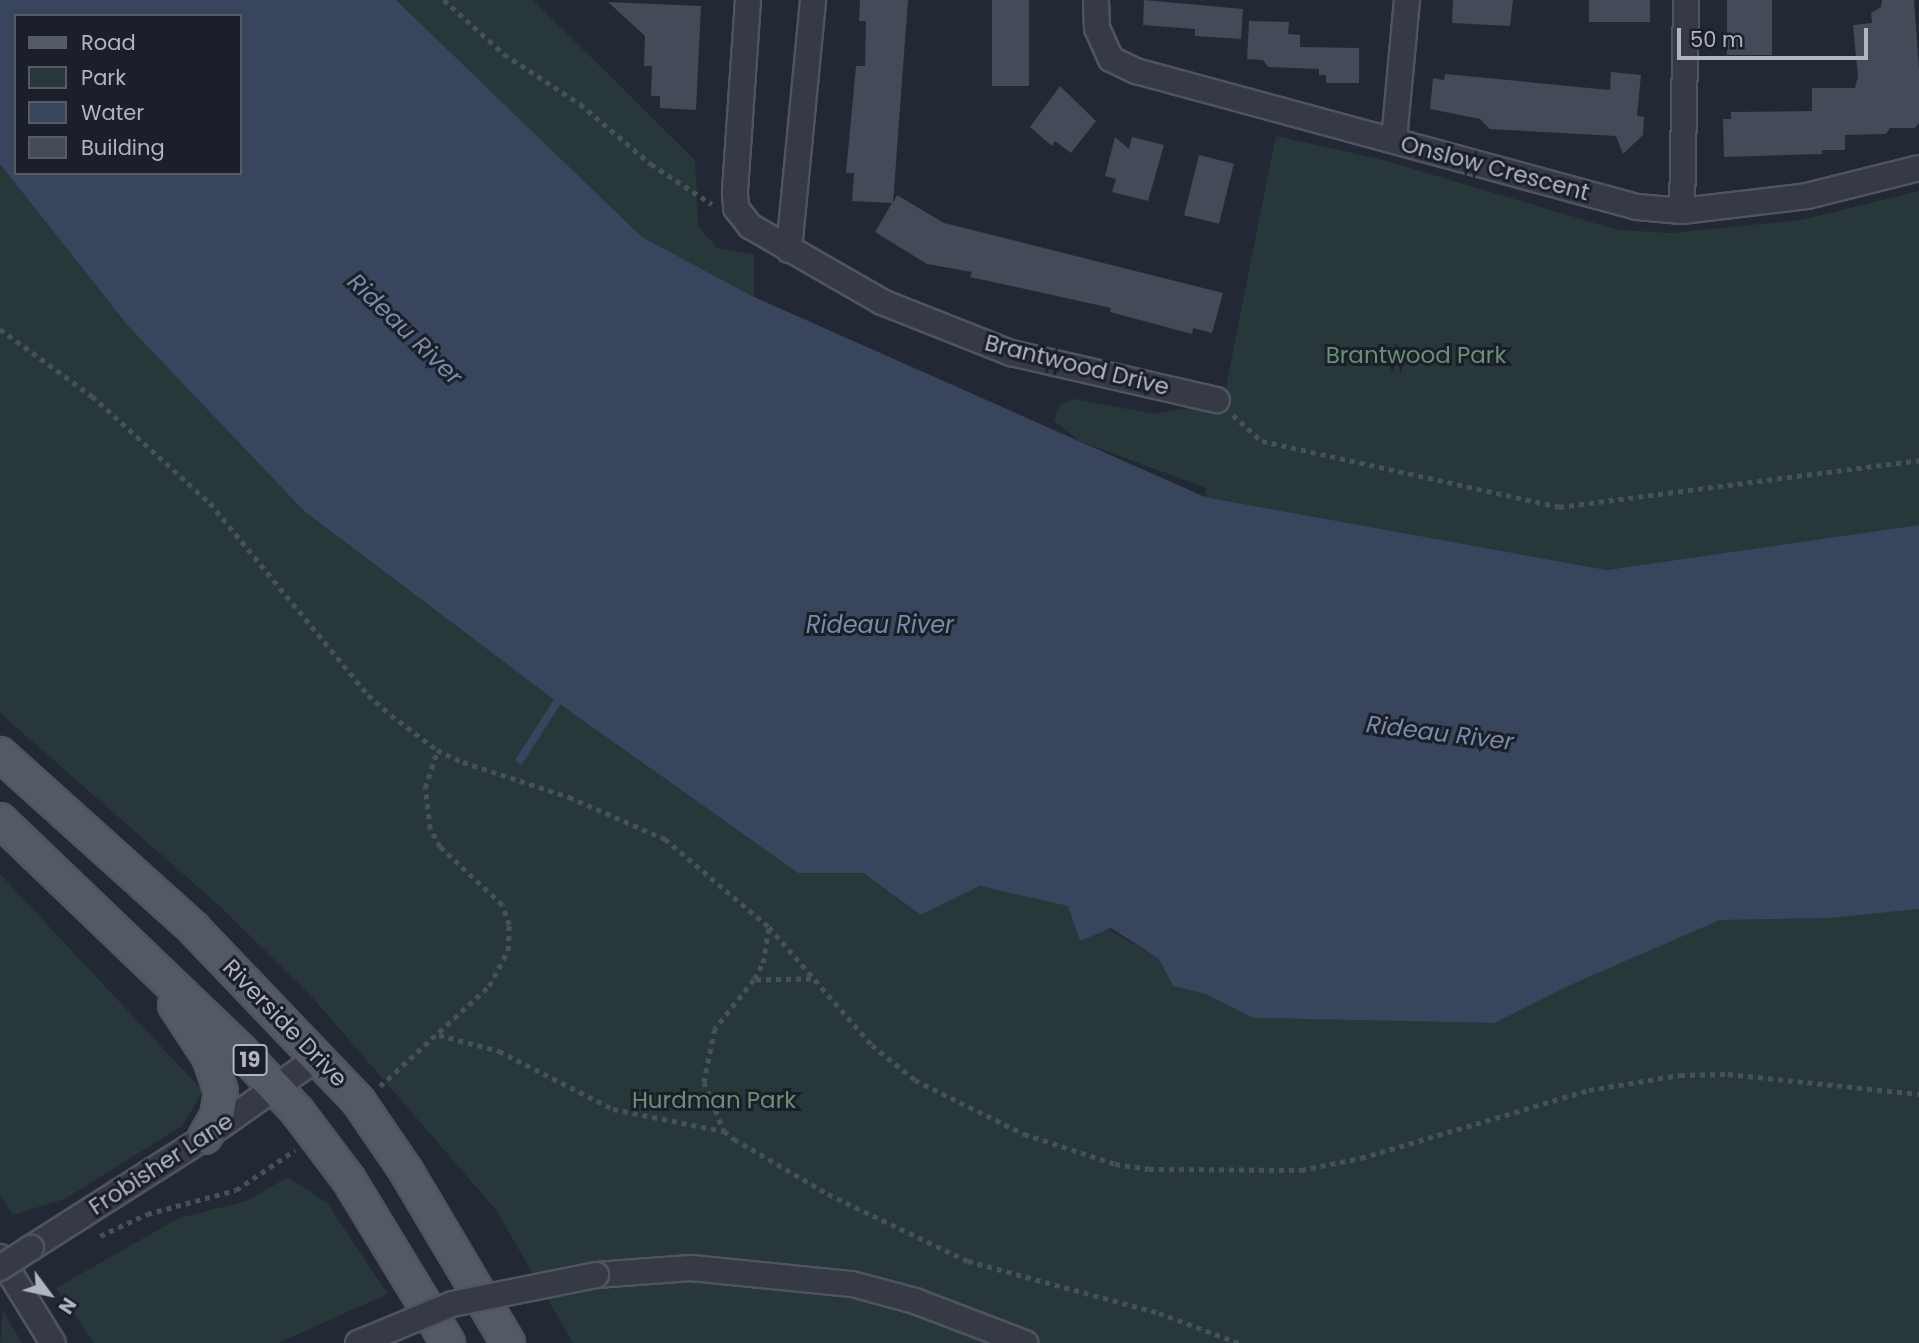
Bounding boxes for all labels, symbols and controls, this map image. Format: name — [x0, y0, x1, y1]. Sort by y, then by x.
legend — [14, 14, 242, 175]
scale bar — [1681, 14, 1872, 58]
text: 50 m — [1690, 25, 1744, 54]
text: Road — [81, 28, 136, 57]
text: Park — [81, 63, 126, 92]
text: Water — [81, 98, 144, 127]
street label: Onslow Crescent — [1398, 130, 1592, 206]
text: Building — [81, 133, 165, 162]
water label: Rideau River — [342, 267, 468, 391]
street label: Brantwood Drive — [982, 329, 1172, 401]
park label: Brantwood Park — [1326, 341, 1506, 369]
water label: Rideau River — [806, 611, 954, 639]
water label: Rideau River — [1365, 710, 1515, 756]
street label: Riverside Drive — [217, 953, 353, 1093]
road number: 19 — [232, 1042, 268, 1078]
park label: Hurdman Park — [632, 1086, 796, 1114]
street label: Frobisher Lane — [84, 1107, 238, 1221]
north arrow — [14, 1259, 84, 1329]
text: N — [52, 1292, 82, 1319]

